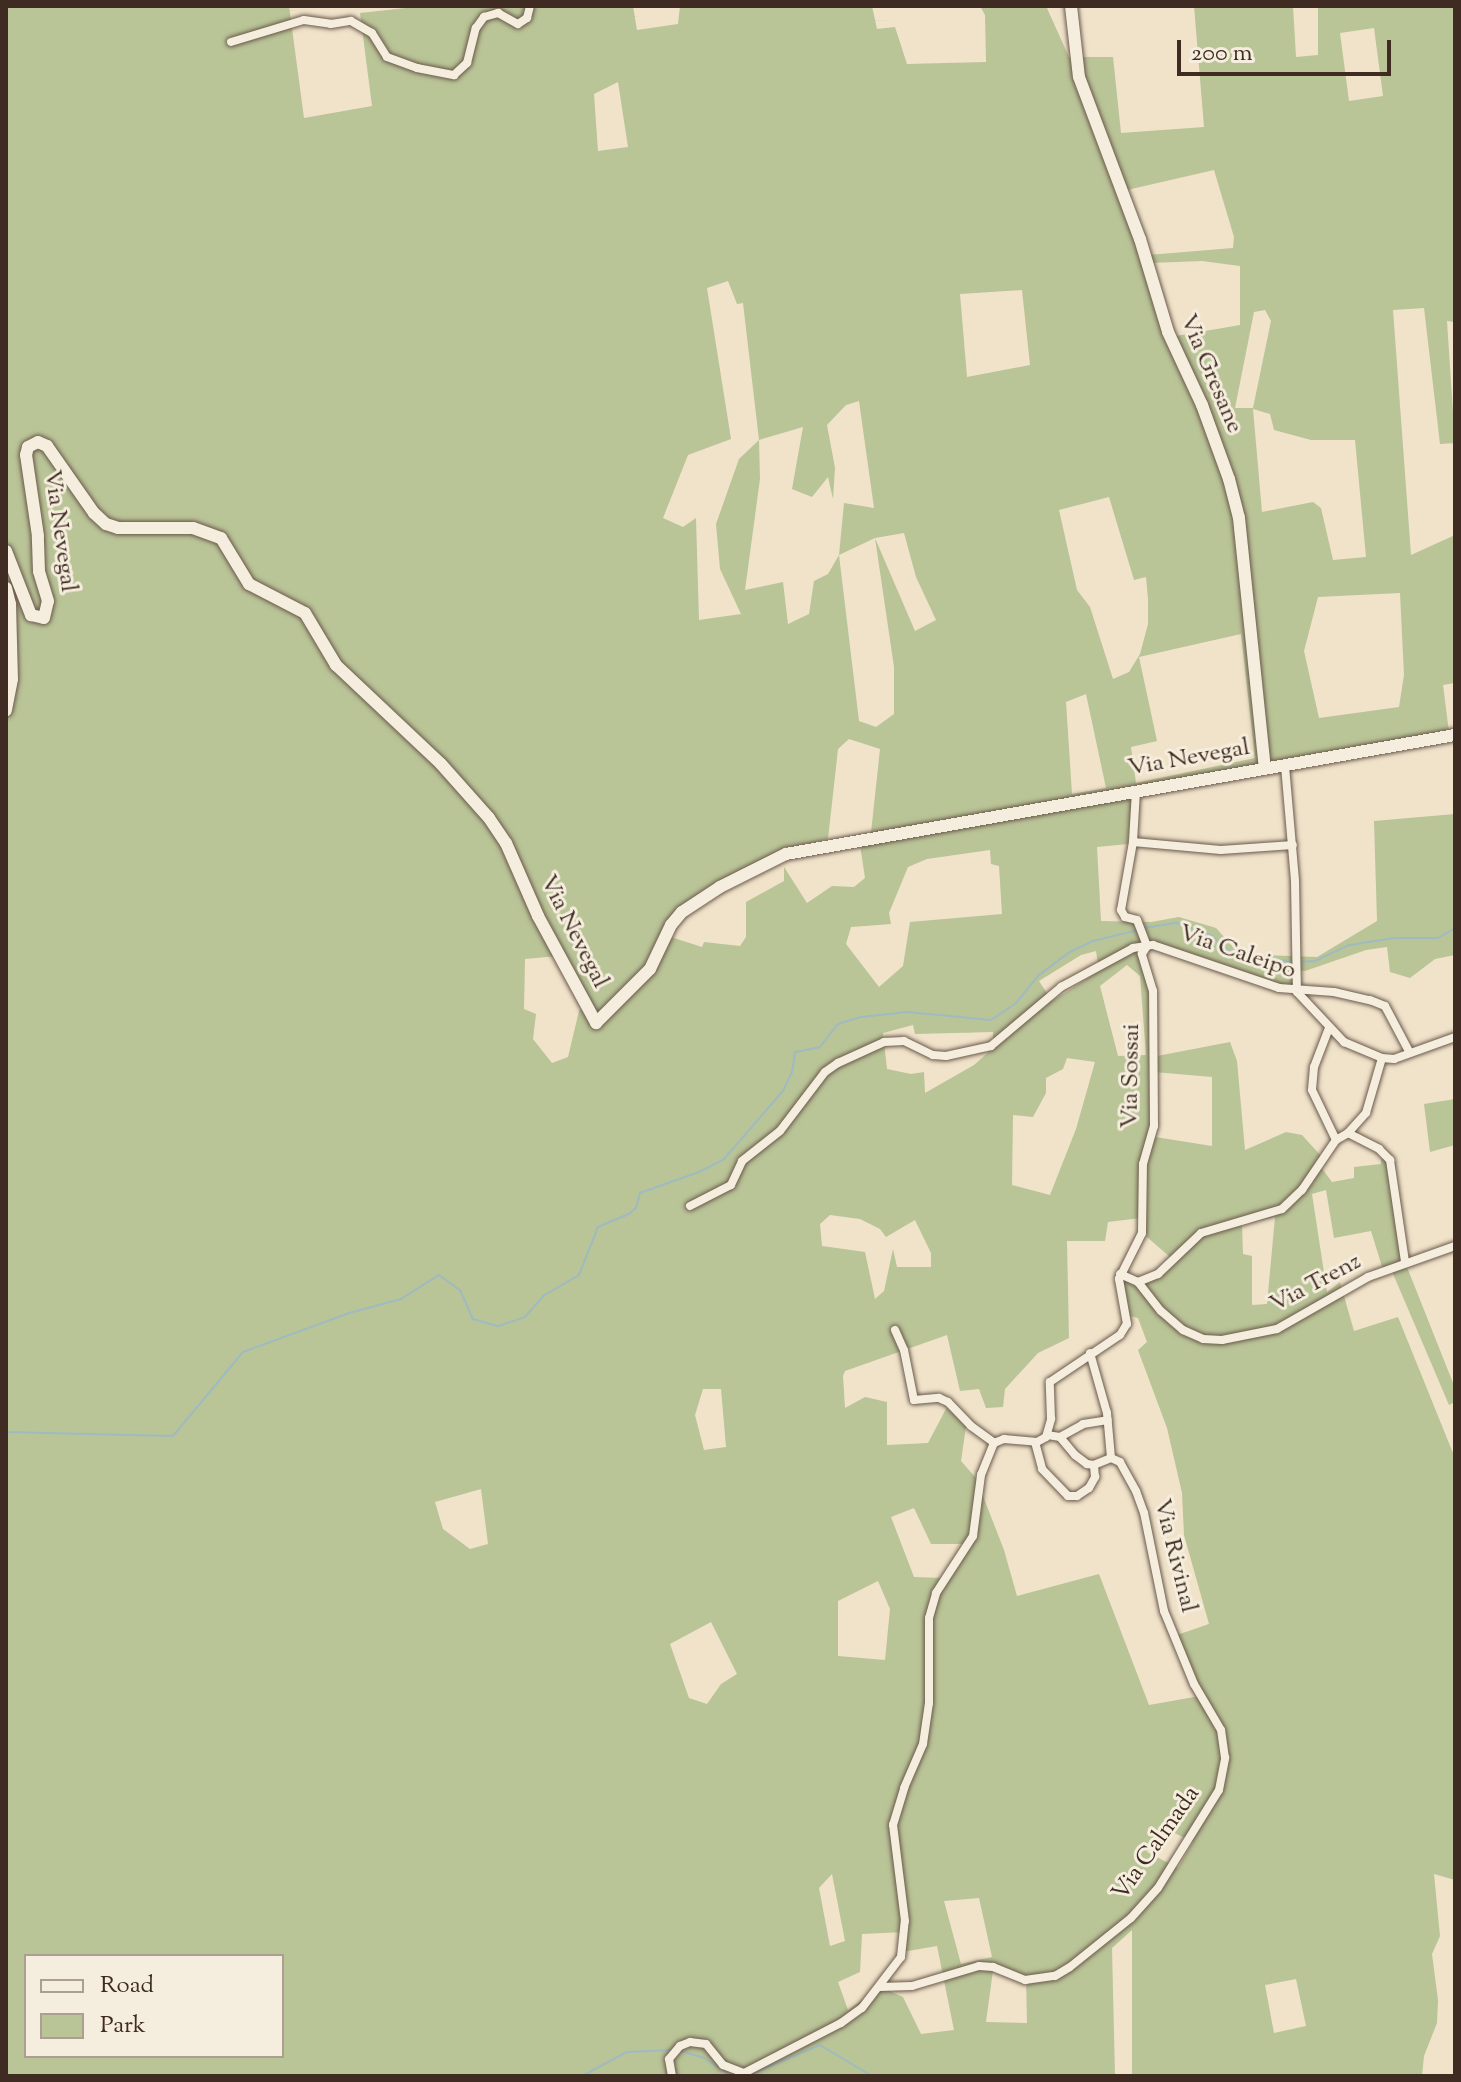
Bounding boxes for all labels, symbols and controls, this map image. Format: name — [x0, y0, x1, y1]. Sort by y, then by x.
scale bar — [1181, 24, 1395, 74]
text: 200 m — [1191, 37, 1253, 71]
street label: Via Gresane — [1172, 310, 1248, 438]
street label: Via Nevegal — [36, 468, 82, 594]
street label: Via Nevegal — [1126, 734, 1252, 784]
street label: Via Nevegal — [532, 871, 614, 993]
street label: Via Caleipo — [1175, 920, 1299, 986]
street label: Via Sossai — [1117, 1023, 1147, 1129]
street label: Via Trenz — [1265, 1248, 1367, 1320]
street label: Via Rivinal — [1146, 1496, 1202, 1616]
street label: Via Calmada — [1107, 1781, 1207, 1907]
legend — [24, 1954, 284, 2058]
text: Road — [100, 1969, 154, 2003]
text: Park — [100, 2009, 146, 2043]

